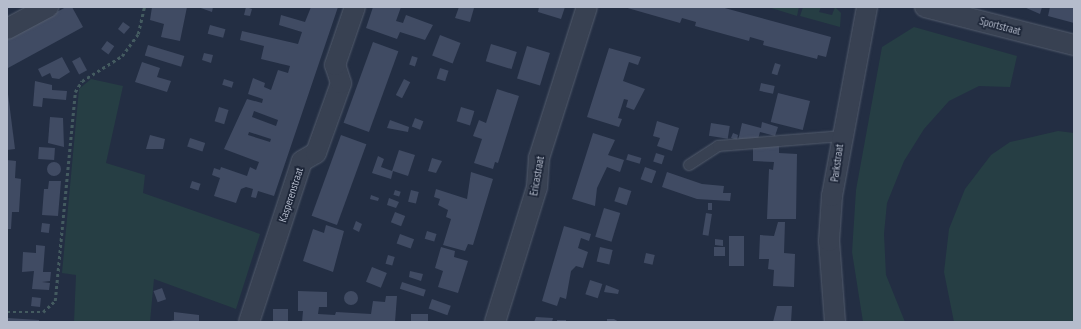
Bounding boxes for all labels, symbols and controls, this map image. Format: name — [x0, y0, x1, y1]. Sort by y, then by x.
street label: Sportstraat — [978, 14, 1022, 38]
street label: Parkstraat — [828, 143, 846, 183]
street label: Ericastraat — [527, 155, 547, 197]
street label: Kasperenstraat — [276, 166, 306, 224]

